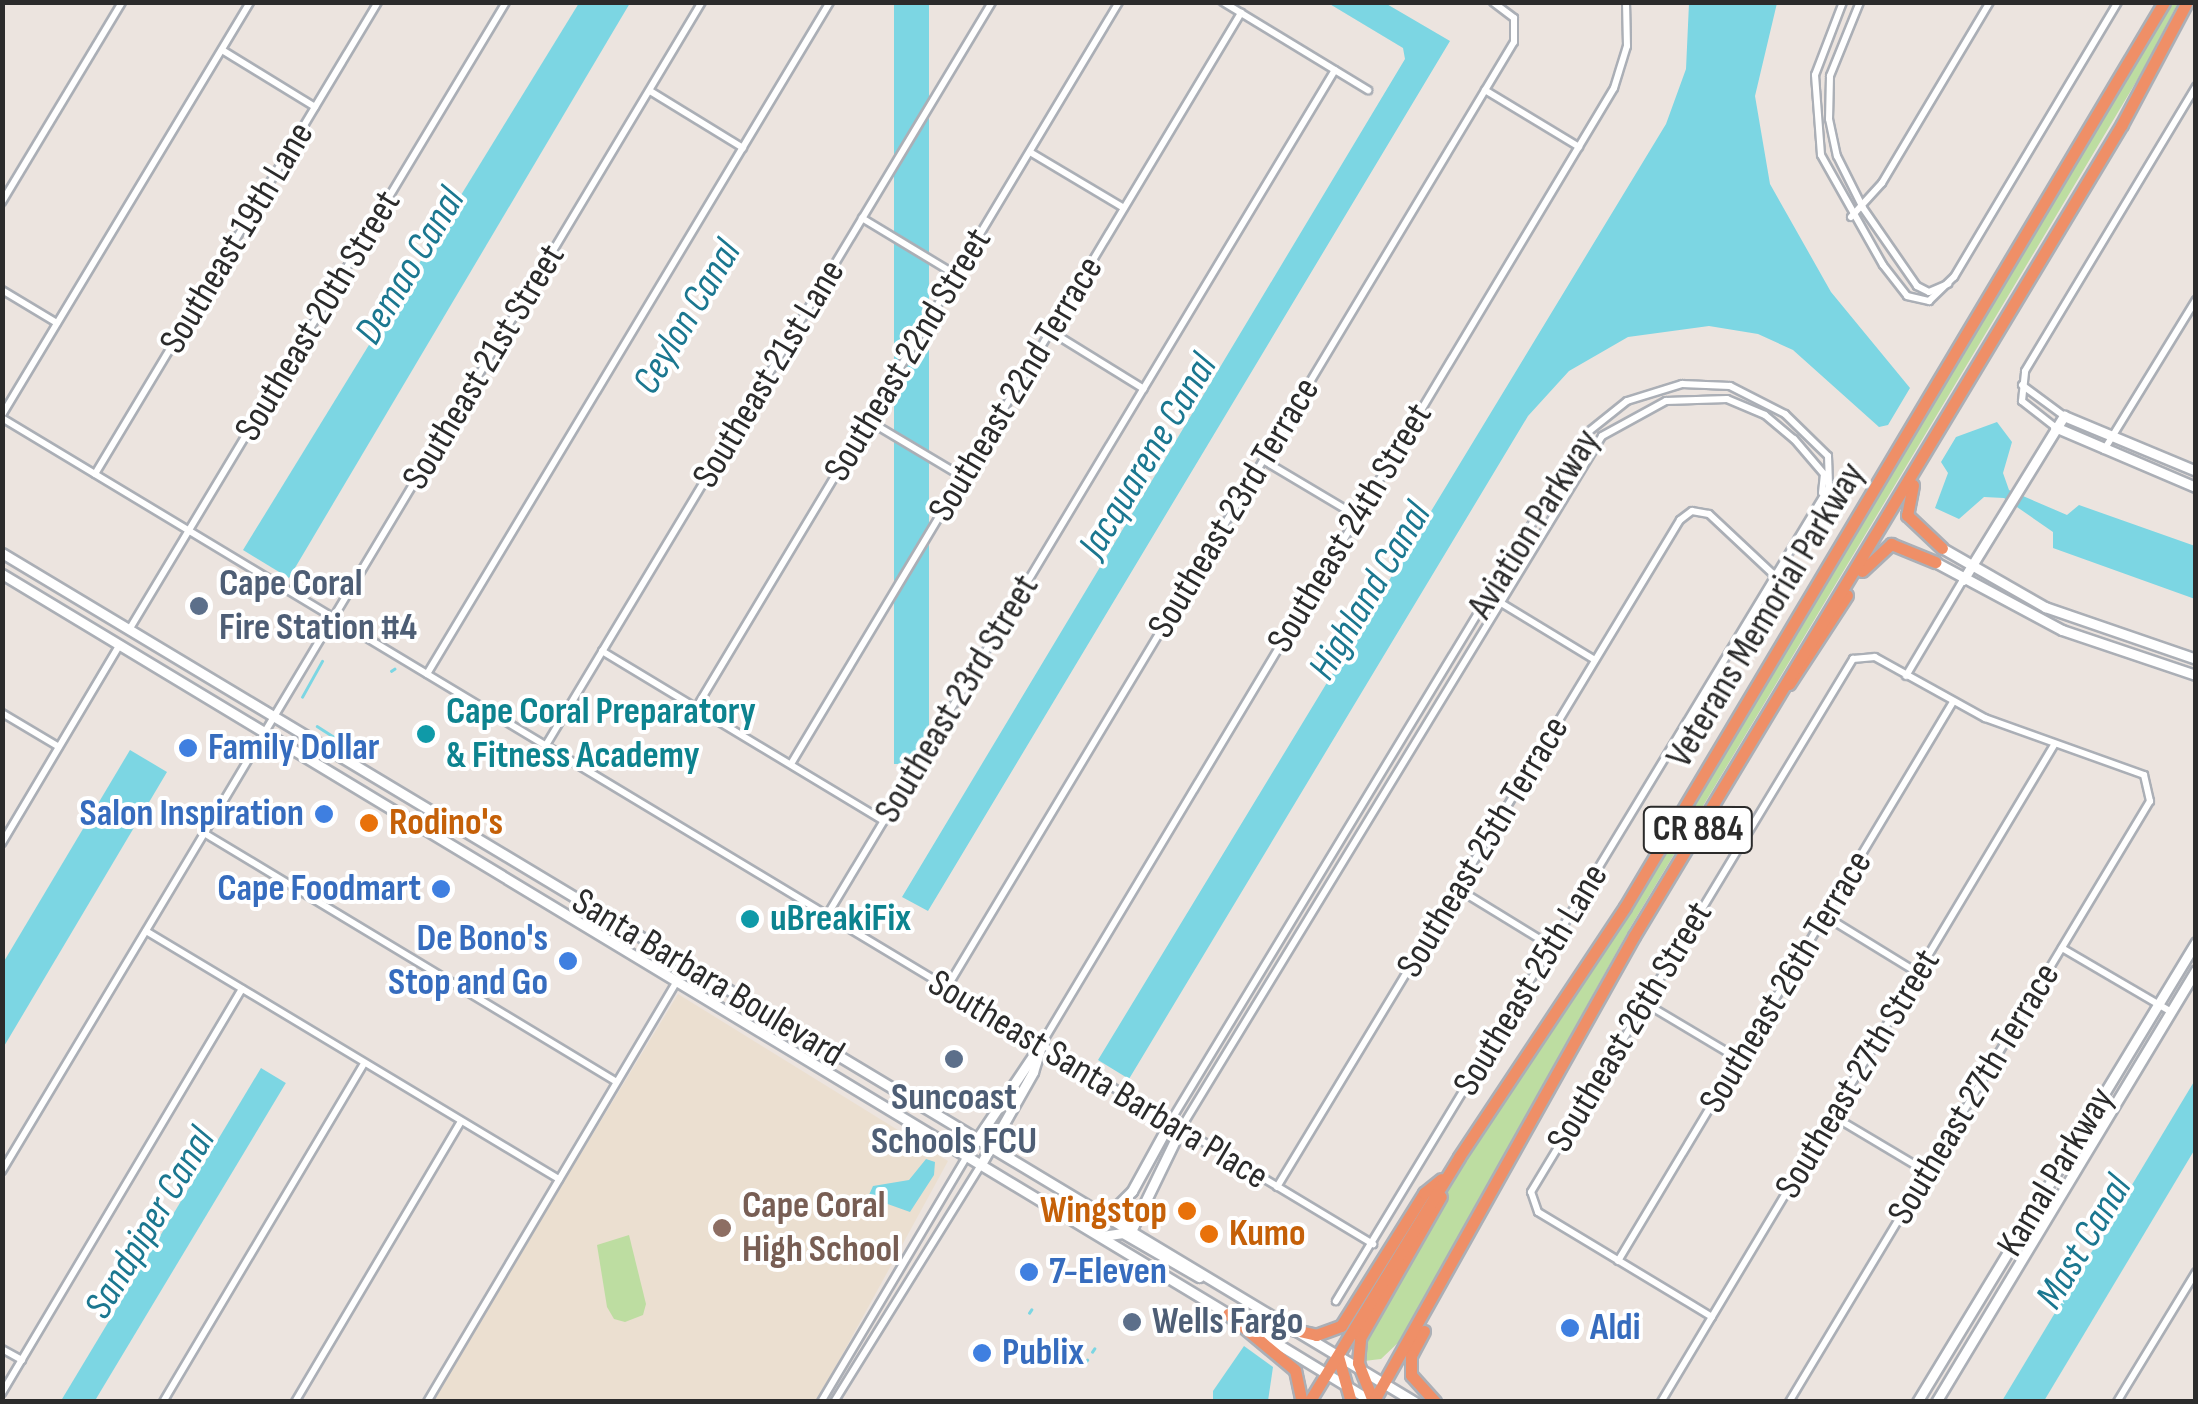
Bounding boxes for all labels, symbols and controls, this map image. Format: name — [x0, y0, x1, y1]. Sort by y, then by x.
street label: Southeast 19th Lane — [150, 114, 324, 362]
water label: Demao Canal — [345, 179, 475, 353]
street label: Southeast 20th Street — [225, 183, 411, 449]
street label: Southeast 22nd Street — [815, 220, 1001, 490]
water label: Ceylon Canal — [622, 231, 752, 403]
street label: Southeast 21st Street — [393, 236, 575, 498]
street label: Southeast 22nd Terrace — [919, 248, 1113, 530]
street label: Southeast 21st Lane — [683, 252, 855, 496]
water label: Jacquarene Canal — [1068, 346, 1228, 566]
street label: Southeast 23rd Terrace — [1138, 370, 1330, 646]
street label: Southeast 24th Street — [1258, 395, 1442, 661]
street label: Aviation Parkway — [1458, 421, 1610, 627]
street label: Veterans Memorial Parkway — [1657, 454, 1875, 776]
water label: Highland Canal — [1298, 494, 1442, 688]
place label: Cape Coral Fire Station #4 — [219, 561, 417, 650]
street label: Southeast 23rd Street — [865, 567, 1049, 831]
marker: Cape Coral Fire Station #4 — [188, 595, 210, 617]
place label: Cape Coral Preparatory & Fitness Academy — [446, 689, 756, 778]
street label: Southeast 25th Terrace — [1387, 708, 1579, 986]
marker: Cape Coral Preparatory & Fitness Academy — [415, 723, 437, 745]
place label: Family Dollar — [208, 725, 379, 771]
marker: Family Dollar — [177, 737, 199, 759]
place label: Salon Inspiration — [80, 791, 304, 837]
place label: Rodino's — [389, 800, 503, 846]
road number: CR 884 — [1640, 800, 1756, 860]
marker: Salon Inspiration — [313, 803, 335, 825]
marker: Rodino's — [358, 812, 380, 834]
street label: Southeast 26th Terrace — [1690, 843, 1882, 1121]
street label: Southeast 25th Lane — [1444, 856, 1618, 1104]
place label: Cape Foodmart — [217, 866, 421, 912]
marker: Cape Foodmart — [430, 878, 452, 900]
street label: Santa Barbara Boulevard — [564, 879, 852, 1077]
street label: Southeast 26th Street — [1537, 894, 1723, 1160]
place label: uBreakiFix — [770, 896, 911, 942]
marker: uBreakiFix — [739, 908, 761, 930]
place label: De Bono's Stop and Go — [388, 916, 548, 1006]
street label: Southeast 27th Street — [1766, 941, 1950, 1207]
marker: De Bono's Stop and Go — [557, 950, 579, 972]
street label: Southeast 27th Terrace — [1878, 955, 2070, 1233]
street label: Southeast Santa Barbara Place — [920, 960, 1276, 1200]
marker: Suncoast Schools FCU — [943, 1048, 965, 1070]
place label: Suncoast Schools FCU — [871, 1075, 1037, 1164]
street label: Kamal Parkway — [1988, 1079, 2124, 1265]
water label: Sandpiper Canal — [74, 1119, 226, 1327]
water label: Mast Canal — [2026, 1167, 2142, 1317]
place label: Cape Coral High School — [742, 1183, 900, 1272]
place label: Wingstop — [1040, 1188, 1167, 1234]
marker: Wingstop — [1176, 1200, 1198, 1222]
place label: Kumo — [1229, 1211, 1306, 1257]
marker: Cape Coral High School — [711, 1217, 733, 1239]
marker: Kumo — [1198, 1223, 1220, 1245]
place label: 7-Eleven — [1049, 1249, 1167, 1295]
marker: 7-Eleven — [1018, 1261, 1040, 1283]
place label: Wells Fargo — [1152, 1299, 1303, 1345]
place label: Aldi — [1590, 1305, 1640, 1351]
marker: Wells Fargo — [1121, 1311, 1143, 1333]
marker: Aldi — [1559, 1317, 1581, 1339]
place label: Publix — [1002, 1330, 1084, 1376]
marker: Publix — [971, 1342, 993, 1364]

